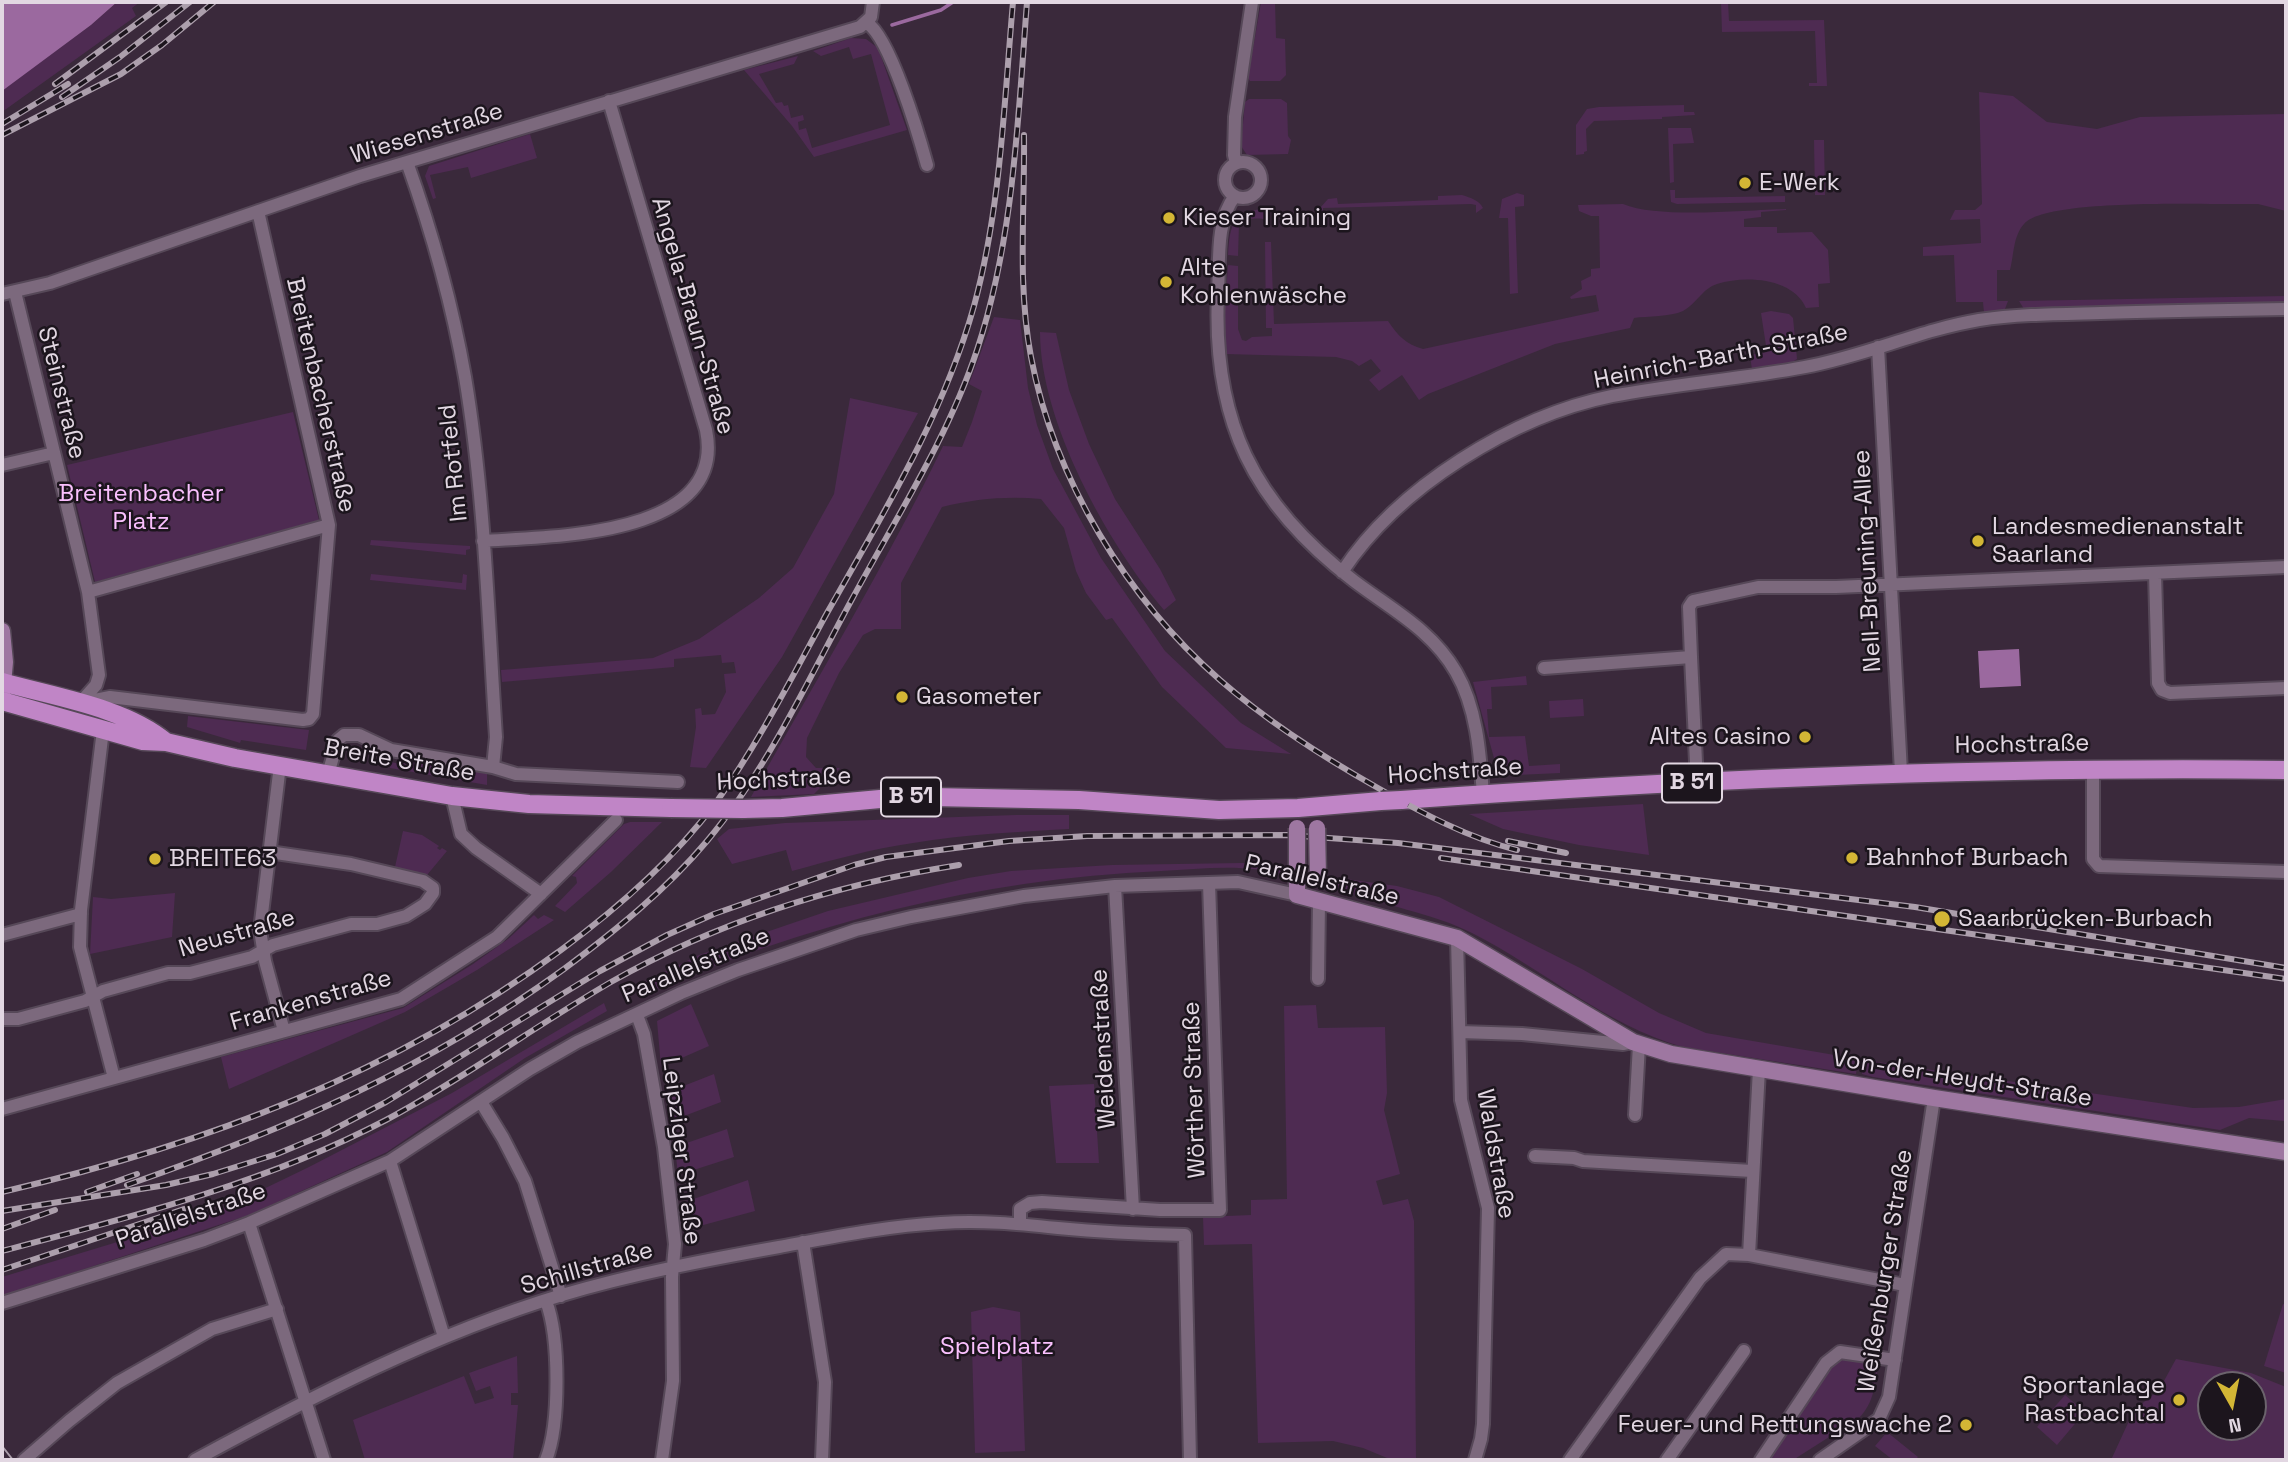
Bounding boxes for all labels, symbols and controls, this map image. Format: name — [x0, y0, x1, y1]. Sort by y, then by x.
street label: Wiesenstraße — [347, 97, 507, 171]
place label: E-Werk — [1759, 169, 1840, 197]
marker: E-Werk — [1737, 175, 1753, 191]
street label: Angela-Braun-Straße — [644, 194, 740, 438]
place label: Kieser Training — [1183, 204, 1351, 232]
marker: Kieser Training — [1161, 210, 1177, 226]
place label: Alte Kohlenwäsche — [1180, 254, 1347, 310]
marker: Alte Kohlenwäsche — [1158, 274, 1174, 290]
street label: Breitenbacherstraße — [279, 275, 361, 515]
street label: Heinrich-Barth-Straße — [1591, 318, 1851, 396]
street label: Steinstraße — [31, 324, 91, 462]
street label: Im Rotfeld — [434, 403, 474, 523]
street label: Nell-Breuning-Allee — [1848, 449, 1888, 673]
park label: Breitenbacher Platz — [58, 480, 224, 536]
place label: Landesmedienanstalt Saarland — [1992, 513, 2244, 569]
marker: Landesmedienanstalt Saarland — [1970, 533, 1986, 549]
place label: Gasometer — [916, 683, 1041, 711]
marker: Gasometer — [894, 689, 910, 705]
place label: Altes Casino — [1649, 723, 1791, 751]
marker: Altes Casino — [1797, 729, 1813, 745]
street label: Hochstraße — [1954, 729, 2090, 761]
street label: Breite Straße — [321, 734, 477, 788]
street label: Hochstraße — [1387, 753, 1523, 791]
street label: Hochstraße — [716, 762, 852, 798]
road number: B 51 — [1662, 764, 1722, 803]
road number: B 51 — [881, 778, 941, 817]
place label: Bahnhof Burbach — [1866, 844, 2069, 872]
place label: BREITE63 — [169, 845, 276, 873]
street label: Parallelstraße — [1242, 849, 1402, 913]
marker: Bahnhof Burbach — [1844, 850, 1860, 866]
marker: BREITE63 — [147, 851, 163, 867]
street label: Neustraße — [175, 904, 299, 964]
place label: Saarbrücken-Burbach — [1958, 905, 2213, 933]
marker: Saarbrücken-Burbach — [1932, 909, 1952, 929]
street label: Parallelstraße — [618, 922, 774, 1010]
street label: Frankenstraße — [227, 964, 395, 1038]
street label: Weidenstraße — [1085, 968, 1123, 1130]
street label: Wörther Straße — [1178, 1001, 1212, 1179]
street label: Von-der-Heydt-Straße — [1830, 1044, 2094, 1114]
street label: Leipziger Straße — [655, 1056, 707, 1246]
street label: Waldstraße — [1469, 1087, 1521, 1221]
street label: Weißenburger Straße — [1853, 1147, 1919, 1395]
street label: Parallelstraße — [112, 1177, 270, 1255]
street label: Schillstraße — [517, 1236, 657, 1302]
park label: Spielplatz — [940, 1333, 1054, 1361]
north arrow — [2197, 1371, 2267, 1441]
place label: Sportanlage Rastbachtal — [2022, 1372, 2165, 1428]
marker: Sportanlage Rastbachtal — [2171, 1392, 2187, 1408]
place label: Feuer- und Rettungswache 2 — [1618, 1411, 1952, 1439]
text: N — [2227, 1412, 2243, 1439]
marker: Feuer- und Rettungswache 2 — [1958, 1417, 1974, 1433]

